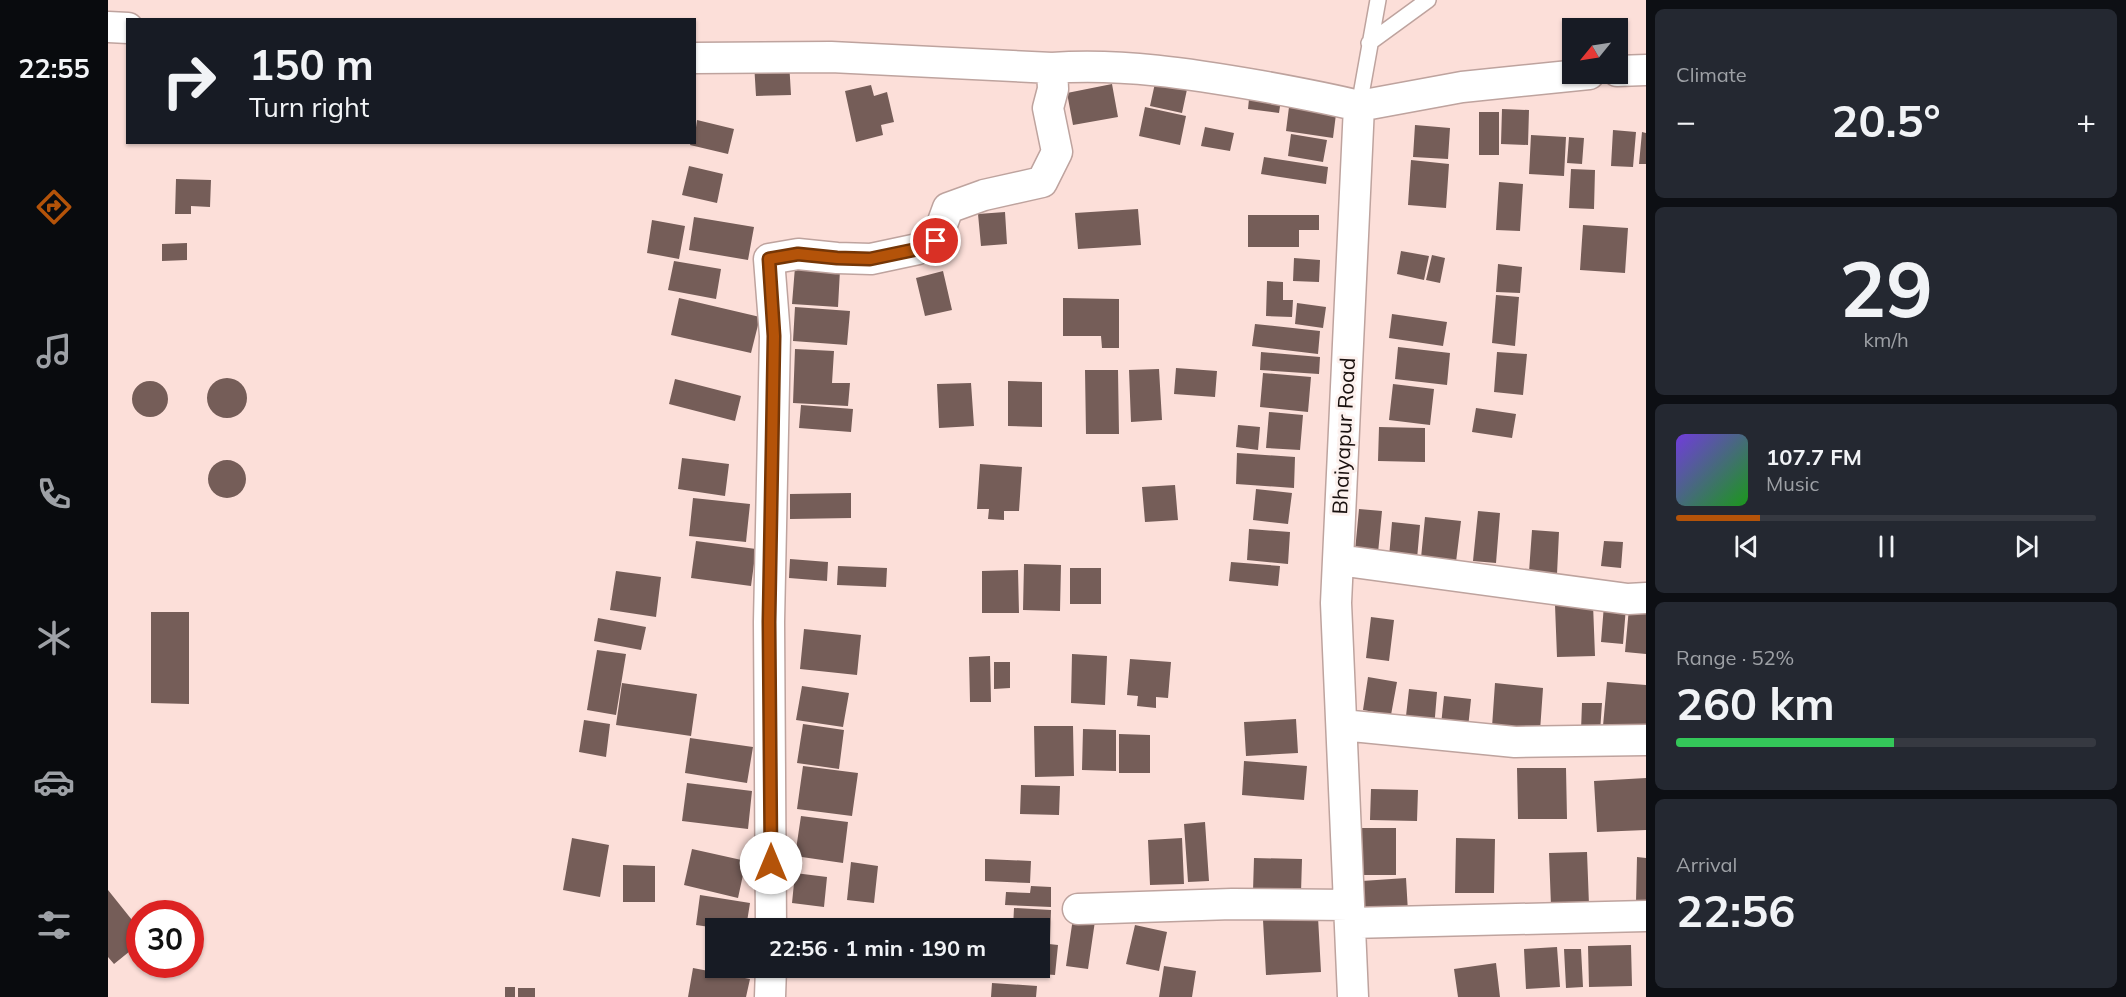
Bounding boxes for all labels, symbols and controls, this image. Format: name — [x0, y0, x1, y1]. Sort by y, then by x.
north arrow — [1562, 18, 1628, 84]
map controls — [1562, 18, 1628, 84]
text: 150 m — [249, 38, 374, 91]
icon: right — [150, 42, 228, 120]
text: 22:55 — [18, 51, 90, 85]
text: Climate — [1676, 62, 1747, 87]
text: Turn right — [249, 90, 369, 124]
text: 20.5° — [1831, 92, 1941, 148]
text: − — [1676, 100, 1696, 141]
text: + — [2076, 100, 2096, 141]
icon: directions — [33, 186, 75, 228]
pin — [910, 215, 961, 266]
icon: arrive — [919, 224, 952, 257]
text: 29 — [1839, 239, 1933, 337]
text: km/h — [1863, 327, 1909, 352]
icon: music — [33, 330, 75, 372]
street label: Bhaiyapur Road — [1326, 357, 1360, 515]
text: 107.7 FM — [1766, 443, 1862, 471]
text: Music — [1766, 471, 1819, 496]
icon: phone — [33, 473, 75, 515]
icon: previous — [1730, 530, 1763, 563]
icon: pause — [1870, 530, 1903, 563]
icon: next — [2010, 530, 2043, 563]
icon: climate — [33, 617, 75, 659]
text: Range · 52% — [1676, 645, 1794, 670]
text: 260 km — [1676, 675, 1835, 731]
icon: car — [33, 761, 75, 803]
position arrow — [739, 831, 803, 895]
text: Arrival — [1676, 852, 1737, 877]
text: 22:56 — [1676, 882, 1795, 938]
speed limit sign: 30 — [126, 900, 204, 978]
icon: filters — [33, 904, 75, 946]
text: 22:56 · 1 min · 190 m — [769, 934, 986, 962]

